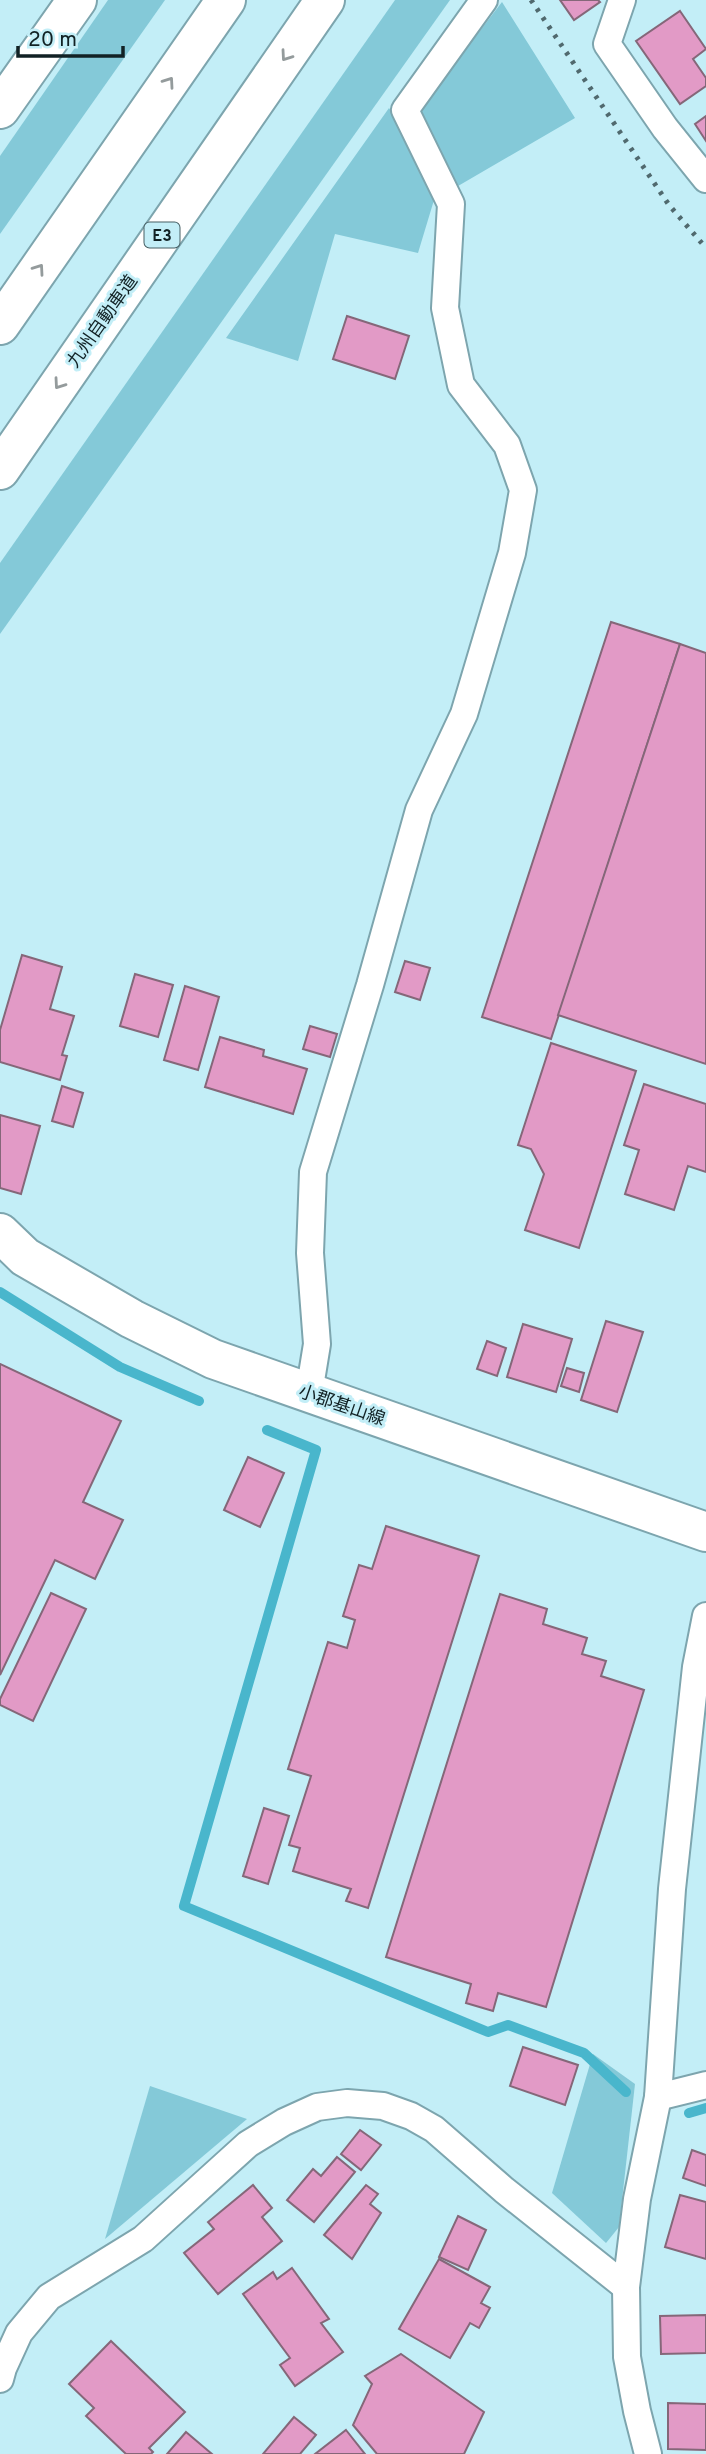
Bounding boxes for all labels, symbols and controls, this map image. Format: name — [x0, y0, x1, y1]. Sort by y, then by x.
scale bar — [18, 14, 122, 58]
text: 20 m — [28, 27, 77, 54]
one-way arrow — [282, 48, 294, 61]
one-way arrow — [161, 77, 173, 90]
road number: E3 — [144, 222, 180, 247]
one-way arrow — [31, 264, 43, 277]
street label: 九州自動車道 — [63, 271, 144, 373]
one-way arrow — [55, 376, 67, 389]
street label: 小郡基山線 — [295, 1381, 388, 1432]

